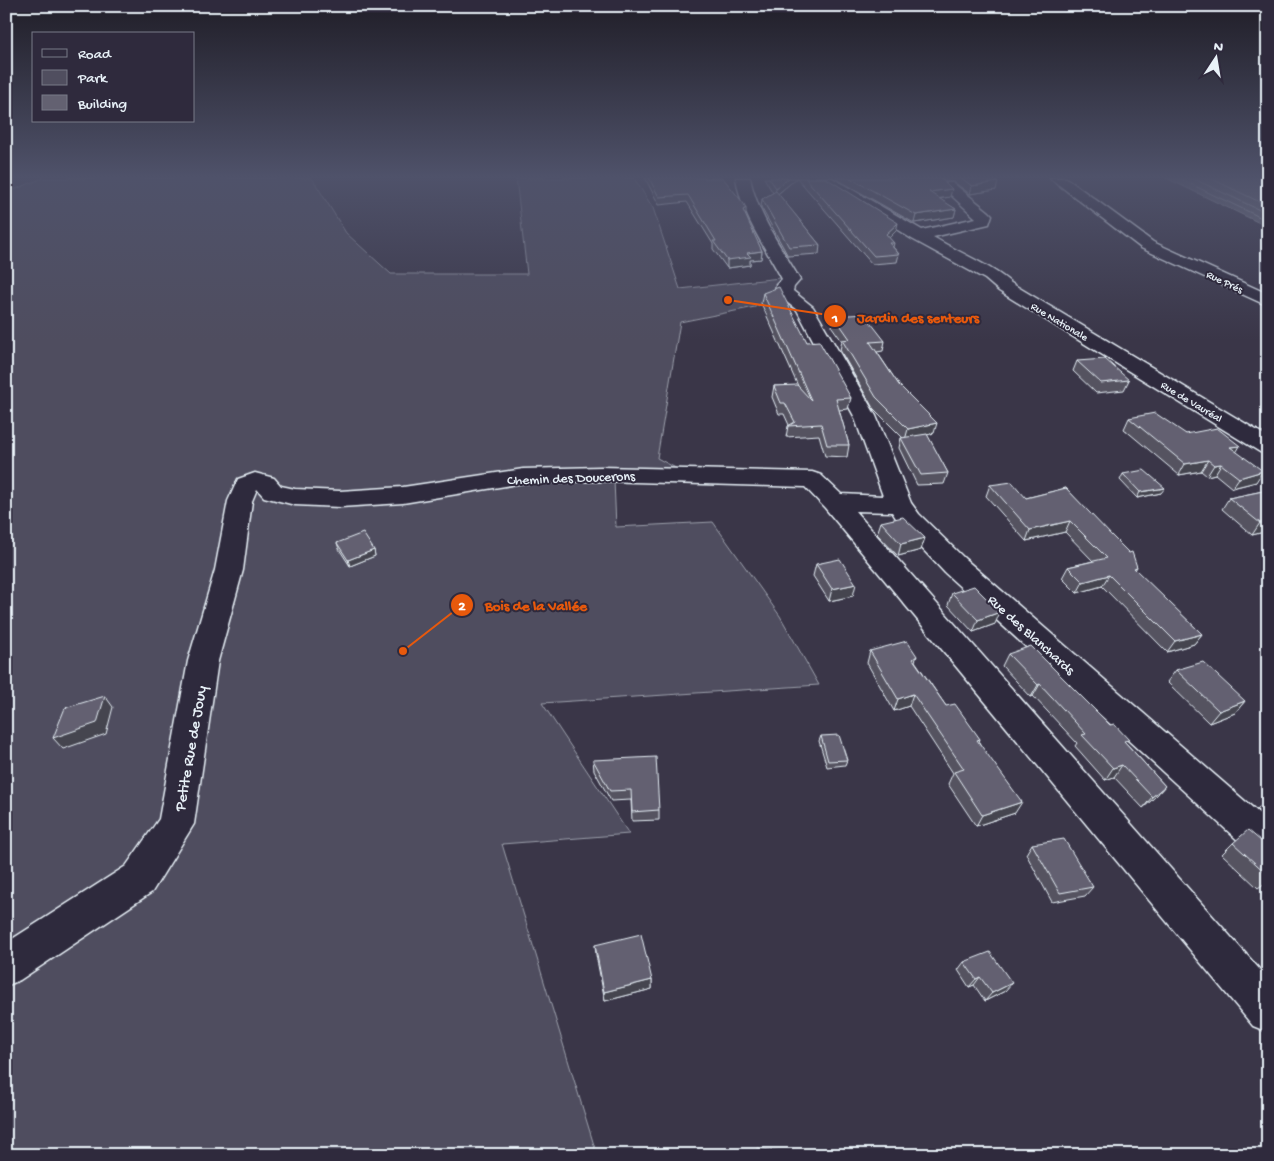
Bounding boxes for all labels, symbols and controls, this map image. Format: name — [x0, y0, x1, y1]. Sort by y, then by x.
legend — [32, 32, 195, 122]
north arrow — [1192, 32, 1242, 82]
text: N — [1212, 38, 1224, 57]
text: Road — [78, 46, 112, 64]
text: Park — [77, 70, 108, 88]
text: Building — [77, 96, 127, 114]
street label: Rue Prés — [1204, 269, 1245, 297]
callout: Jardin des senteurs — [822, 301, 989, 331]
street label: Rue Nationale — [1028, 301, 1090, 345]
text: 1 — [831, 310, 838, 328]
text: Jardin des senteurs — [856, 310, 980, 328]
street label: Rue de Vauréal — [1158, 380, 1224, 426]
street label: Chemin des Doucerons — [507, 469, 636, 490]
callout: Bois de la Vallée — [450, 590, 597, 620]
street label: Rue des Blanchards — [983, 592, 1078, 680]
text: 2 — [458, 598, 466, 616]
text: Bois de la Vallée — [484, 598, 588, 616]
street label: Petite Rue de Jouy — [172, 684, 213, 814]

